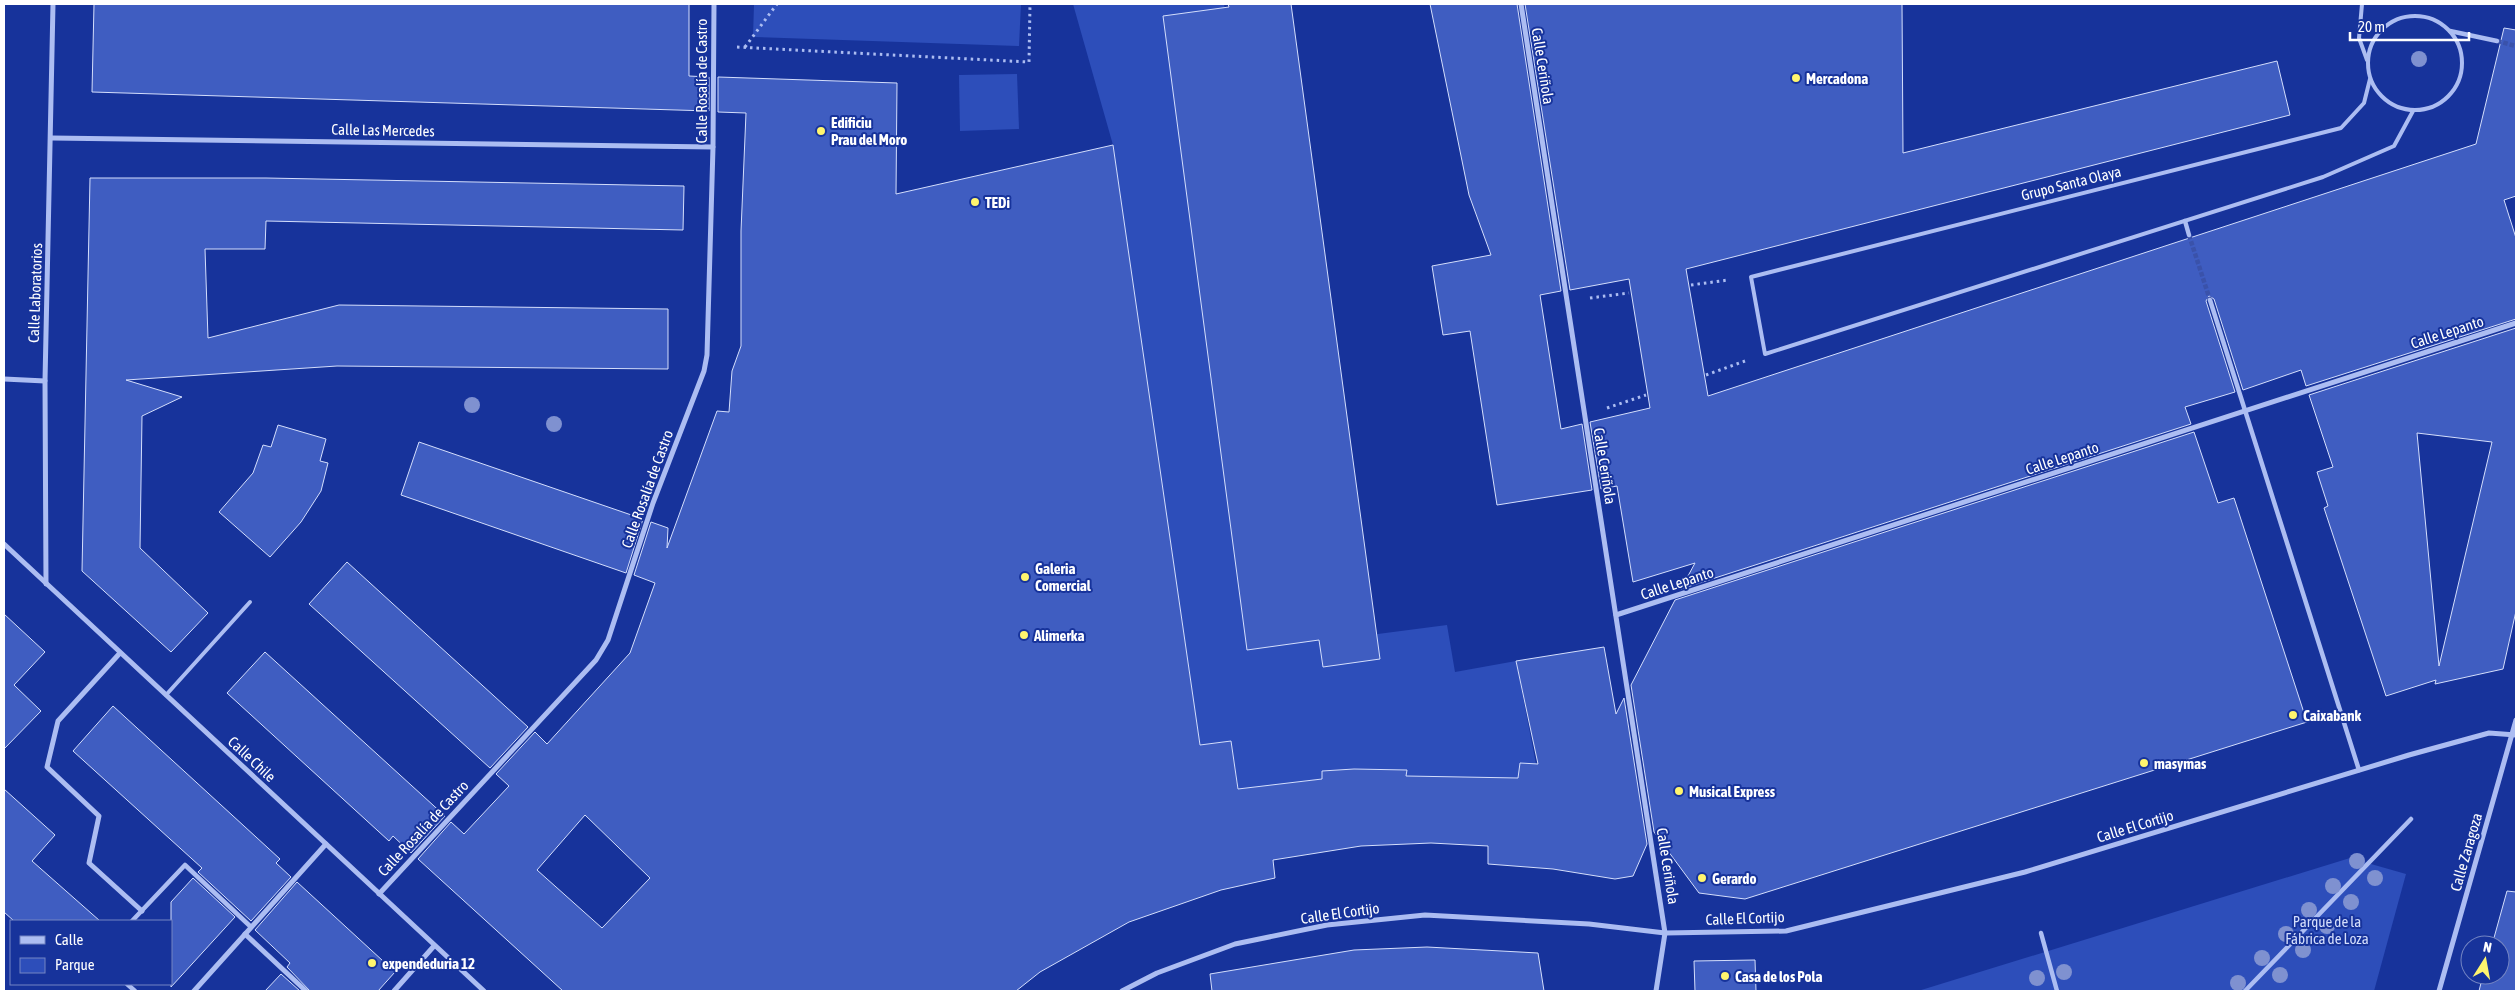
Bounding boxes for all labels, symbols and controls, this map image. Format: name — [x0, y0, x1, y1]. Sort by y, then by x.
scale bar — [2350, 10, 2469, 42]
text: 20 m — [2358, 18, 2385, 35]
street label: Calle Rosalía de Castro — [693, 19, 710, 143]
street label: Calle Ceriñola — [1529, 27, 1557, 105]
place label: Mercadona — [1806, 70, 1868, 87]
marker: Mercadona — [1790, 72, 1802, 84]
place label: Edificiu Prau del Moro — [831, 114, 907, 148]
street label: Calle Las Mercedes — [331, 121, 435, 139]
marker: Edificiu Prau del Moro — [815, 125, 827, 137]
street label: Grupo Santa Olaya — [2019, 162, 2123, 204]
place label: TEDi — [985, 194, 1010, 211]
marker: TEDi — [969, 196, 981, 208]
street label: Calle Laboratorios — [25, 243, 45, 343]
street label: Calle Lepanto — [2408, 312, 2486, 352]
street label: Calle Ceriñola — [1591, 427, 1619, 505]
street label: Calle Rosalía de Castro — [618, 428, 676, 550]
street label: Calle Lepanto — [2023, 438, 2101, 478]
place label: Galeria Comercial — [1035, 560, 1092, 594]
street label: Calle Lepanto — [1638, 563, 1716, 603]
marker: Galeria Comercial — [1019, 571, 1031, 583]
place label: Alimerka — [1033, 627, 1084, 644]
marker: Alimerka — [1018, 629, 1030, 641]
place label: Caixabank — [2303, 707, 2362, 724]
marker: Caixabank — [2287, 709, 2299, 721]
street label: Calle Chile — [225, 733, 279, 785]
place label: masymas — [2154, 755, 2207, 772]
marker: masymas — [2138, 757, 2150, 769]
street label: Calle Rosalía de Castro — [374, 777, 472, 879]
place label: Musical Express — [1689, 783, 1776, 800]
marker: Musical Express — [1673, 785, 1685, 797]
street label: Calle El Cortijo — [2095, 806, 2175, 846]
street label: Calle Zaragoza — [2447, 811, 2485, 893]
street label: Calle Ceriñola — [1654, 827, 1682, 905]
place label: Gerardo — [1712, 870, 1756, 887]
marker: Gerardo — [1696, 872, 1708, 884]
street label: Calle El Cortijo — [1300, 899, 1380, 927]
street label: Calle El Cortijo — [1705, 908, 1785, 928]
park label: Parque de la Fábrica de Loza — [2285, 913, 2369, 947]
legend — [10, 920, 172, 985]
text: Calle — [55, 931, 84, 948]
north arrow — [2460, 935, 2510, 985]
text: N — [2482, 939, 2493, 956]
place label: expendeduria 12 — [382, 955, 475, 972]
text: Parque — [55, 956, 95, 973]
marker: expendeduria 12 — [366, 957, 378, 969]
place label: Casa de los Pola — [1735, 968, 1822, 985]
marker: Casa de los Pola — [1719, 970, 1731, 982]

